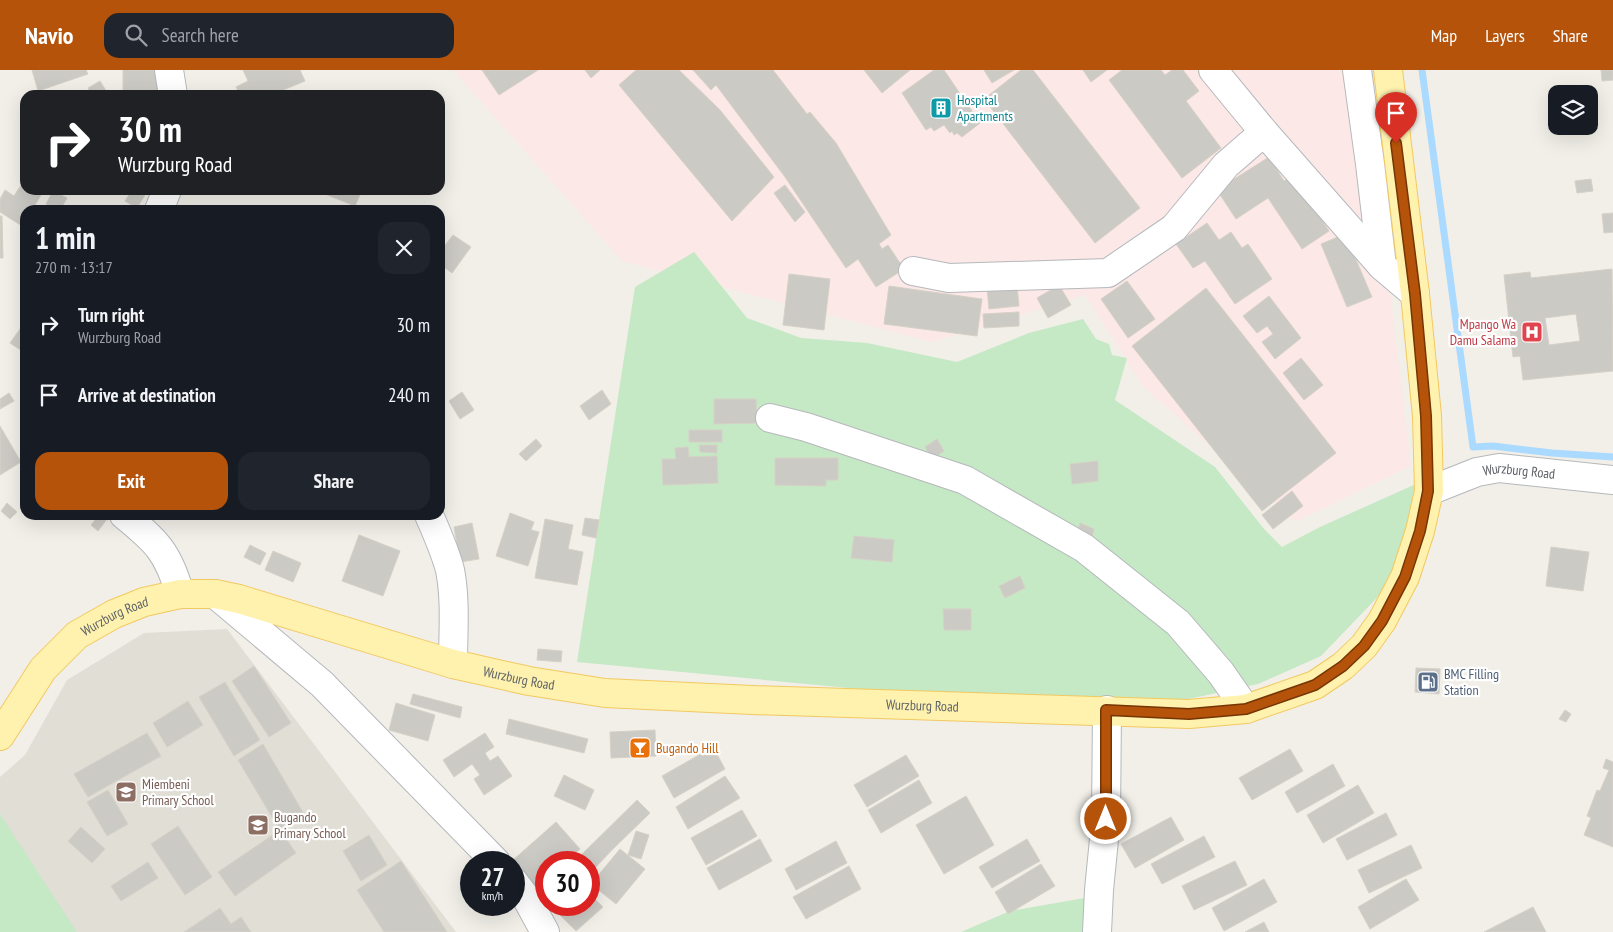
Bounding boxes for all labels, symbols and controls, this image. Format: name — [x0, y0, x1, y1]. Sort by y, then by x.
search box — [104, 13, 454, 58]
text: Navio — [25, 20, 74, 51]
icon: search — [122, 21, 150, 49]
text: Search here — [162, 23, 239, 47]
text: Map — [1431, 24, 1457, 47]
text: Layers — [1485, 24, 1525, 47]
text: Share — [1553, 24, 1588, 47]
map controls — [1548, 85, 1598, 135]
button: layers — [1548, 85, 1598, 135]
place label: Hospital Apartments — [957, 91, 1013, 125]
pin — [1375, 92, 1417, 143]
building icon: Hospital Apartments — [929, 96, 953, 120]
icon: arrive — [1382, 99, 1410, 127]
text: 30 m — [118, 106, 182, 152]
icon: right — [35, 110, 100, 175]
text: Wurzburg Road — [118, 150, 232, 178]
text: 1 min — [35, 218, 96, 257]
button: close — [378, 222, 430, 274]
text: 270 m · 13:17 — [35, 257, 113, 277]
text: Turn right — [78, 303, 144, 327]
icon: right — [35, 311, 63, 339]
text: 30 m — [397, 313, 430, 337]
place label: Mpango Wa Damu Salama — [1450, 315, 1516, 349]
hospital icon: Mpango Wa Damu Salama — [1520, 320, 1544, 344]
text: Wurzburg Road — [78, 327, 161, 347]
icon: arrive — [35, 381, 63, 409]
text: Arrive at destination — [78, 383, 216, 407]
text: 240 m — [388, 383, 430, 407]
button: Exit — [35, 452, 228, 510]
button: Share — [238, 452, 430, 510]
street label: Wurzburg Road — [1481, 459, 1556, 483]
street label: Wurzburg Road — [78, 592, 150, 640]
street label: Wurzburg Road — [481, 662, 556, 694]
place label: BMC Filling Station — [1444, 665, 1499, 699]
fuel station icon: BMC Filling Station — [1416, 670, 1440, 694]
street label: Wurzburg Road — [886, 695, 959, 716]
bar icon: Bugando Hill — [628, 736, 652, 760]
place label: Bugando Hill — [656, 739, 719, 757]
place label: Miembeni Primary School — [142, 775, 214, 809]
school or university icon: Miembeni Primary School — [114, 780, 138, 804]
position arrow — [1079, 792, 1131, 844]
place label: Bugando Primary School — [274, 808, 346, 842]
school or university icon: Bugando Primary School — [246, 813, 270, 837]
speed limit sign: 30 — [535, 851, 600, 916]
text: 27 — [481, 861, 504, 893]
text: km/h — [482, 888, 503, 903]

